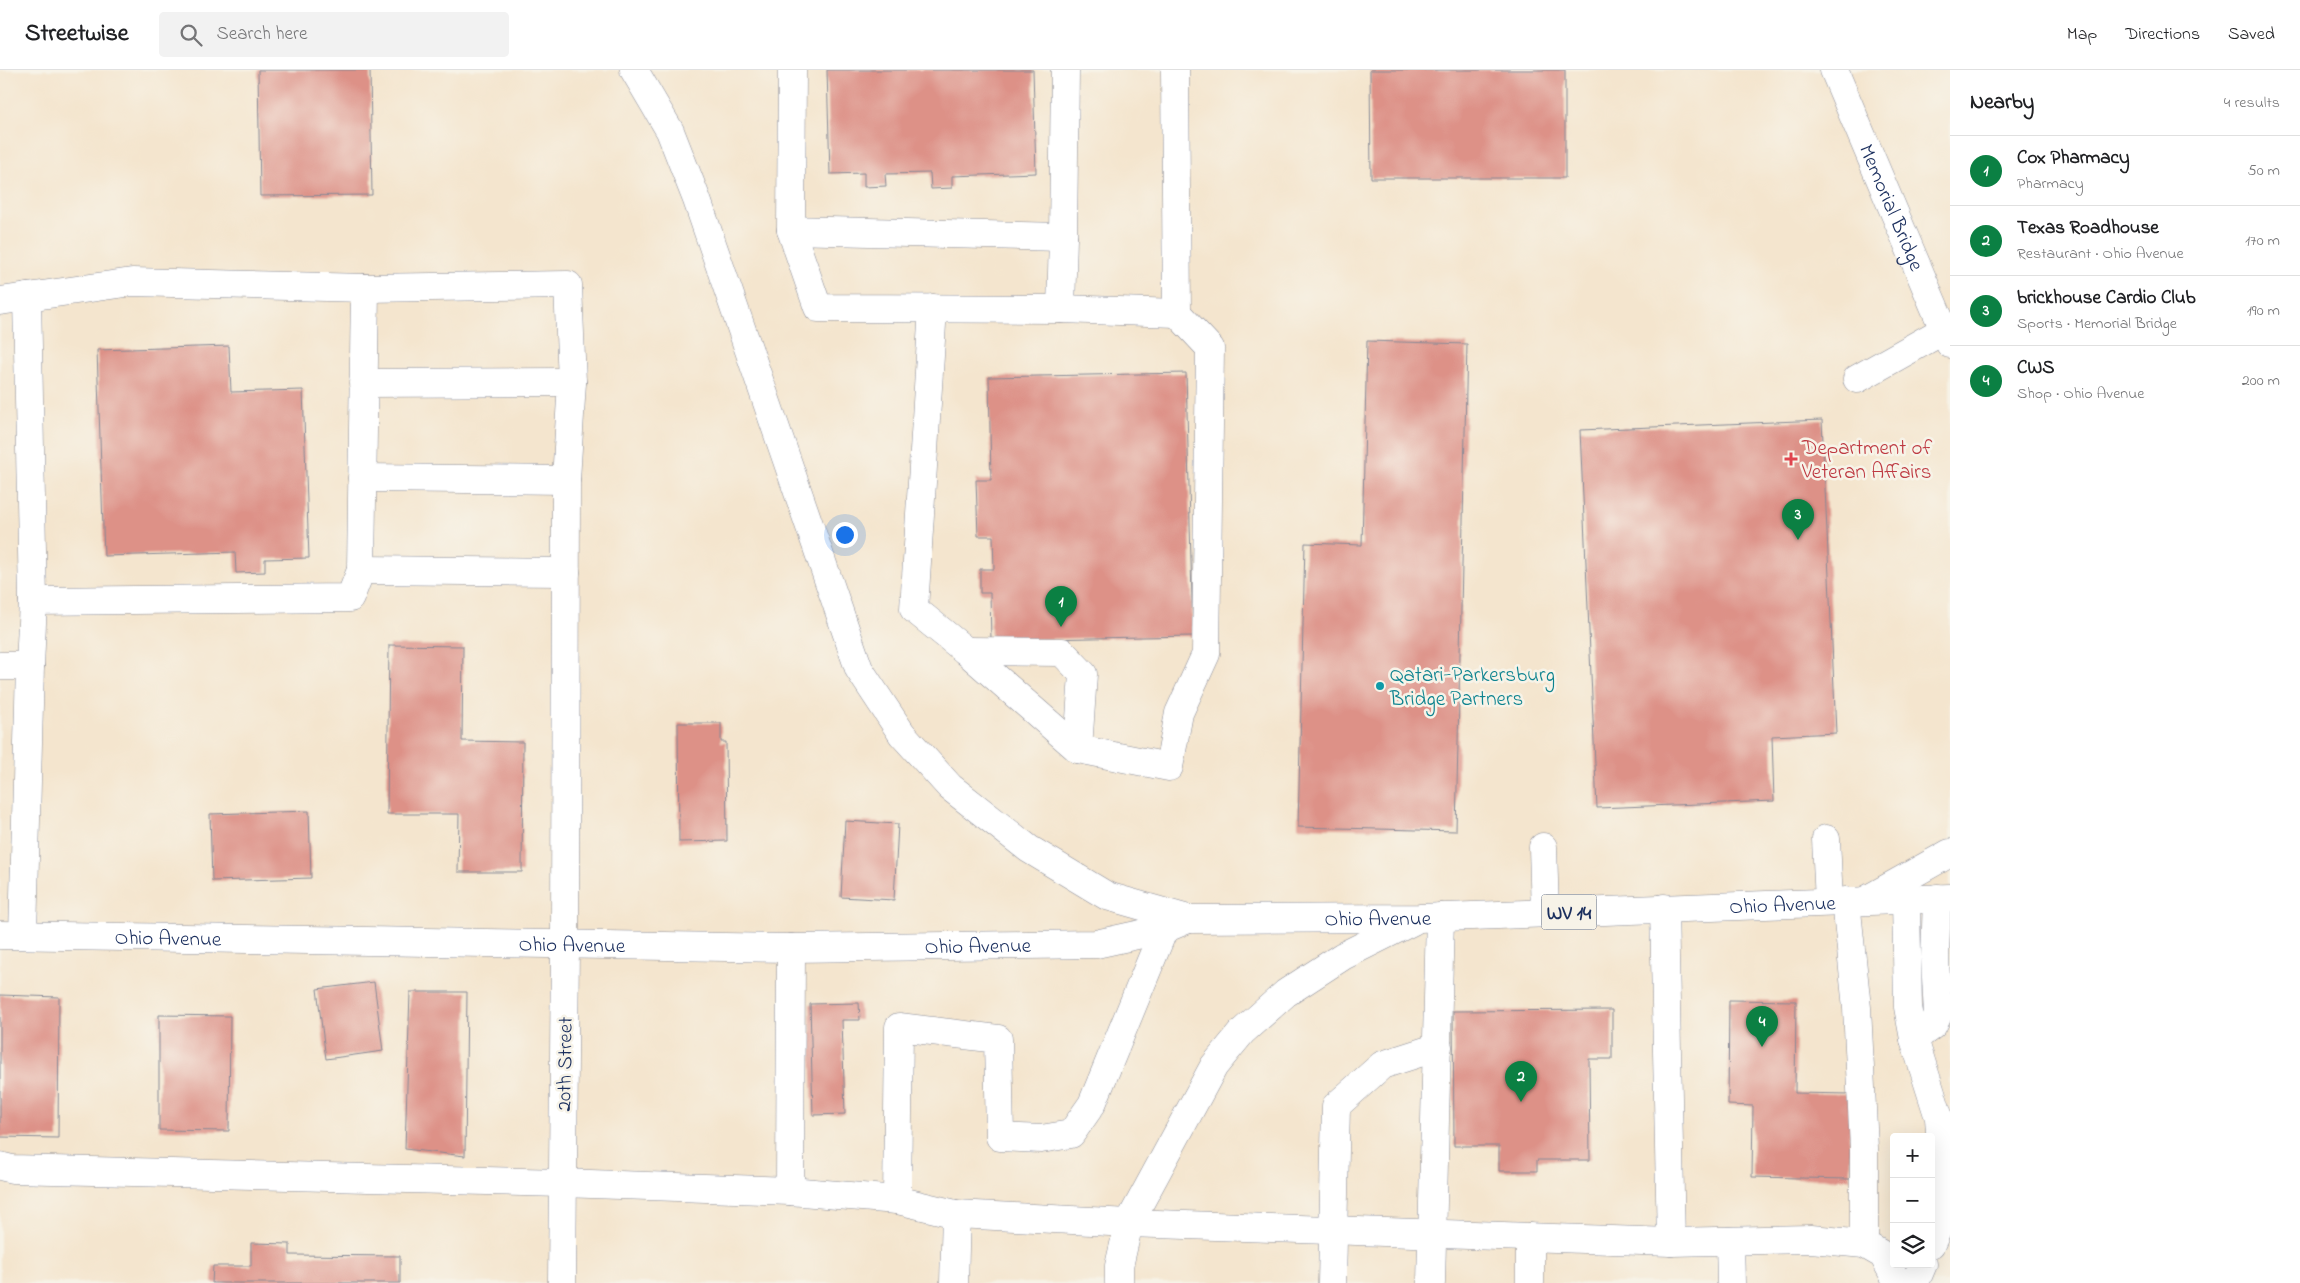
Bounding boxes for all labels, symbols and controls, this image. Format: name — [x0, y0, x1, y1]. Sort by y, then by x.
search box — [159, 12, 509, 57]
text: Streetwise — [25, 17, 129, 52]
icon: search — [177, 21, 205, 49]
text: Search here — [217, 21, 308, 48]
text: Map — [2067, 22, 2097, 48]
text: Directions — [2125, 22, 2200, 48]
text: Saved — [2228, 22, 2275, 48]
text: Nearby — [1970, 88, 2034, 118]
text: 4 results — [2224, 91, 2280, 115]
street label: Memorial Bridge — [1850, 140, 1931, 277]
text: Cox Pharmacy — [2017, 145, 2130, 172]
text: 1 — [1983, 159, 1989, 183]
text: 50 m — [2248, 159, 2280, 183]
text: Pharmacy — [2017, 172, 2084, 196]
text: Texas Roadhouse — [2017, 215, 2159, 242]
text: 2 — [1982, 229, 1990, 253]
text: 170 m — [2245, 229, 2280, 253]
text: Restaurant · Ohio Avenue — [2017, 242, 2184, 266]
text: brickhouse Cardio Club — [2017, 285, 2196, 312]
text: 3 — [1983, 299, 1989, 323]
text: 190 m — [2247, 299, 2280, 323]
text: Sports · Memorial Bridge — [2017, 312, 2177, 336]
text: CWS — [2017, 355, 2054, 382]
text: 4 — [1983, 369, 1989, 393]
text: 200 m — [2242, 369, 2280, 393]
text: Shop · Ohio Avenue — [2017, 382, 2144, 406]
place label: Department of Veteran Affairs — [1801, 434, 1932, 488]
marker: Department of Veteran Affairs — [1784, 452, 1798, 466]
pin: 3 — [1782, 499, 1814, 540]
your location — [832, 522, 858, 548]
pin: 1 — [1045, 586, 1077, 627]
place label: Qatari-Parkersburg Bridge Partners — [1389, 661, 1555, 717]
marker: Qatari-Parkersburg Bridge Partners — [1374, 680, 1386, 692]
street label: Ohio Avenue — [1729, 889, 1837, 923]
road number: WV 14 — [1542, 894, 1596, 930]
street label: Ohio Avenue — [1324, 905, 1432, 935]
street label: Ohio Avenue — [114, 924, 222, 956]
street label: Ohio Avenue — [518, 931, 626, 962]
street label: Ohio Avenue — [924, 932, 1032, 963]
pin: 4 — [1746, 1006, 1778, 1047]
street label: 20th Street — [550, 1016, 582, 1112]
pin: 2 — [1505, 1061, 1537, 1102]
map controls — [1890, 1133, 1935, 1268]
button: + — [1890, 1133, 1935, 1178]
button: − — [1890, 1178, 1935, 1223]
button: layers — [1890, 1223, 1935, 1268]

